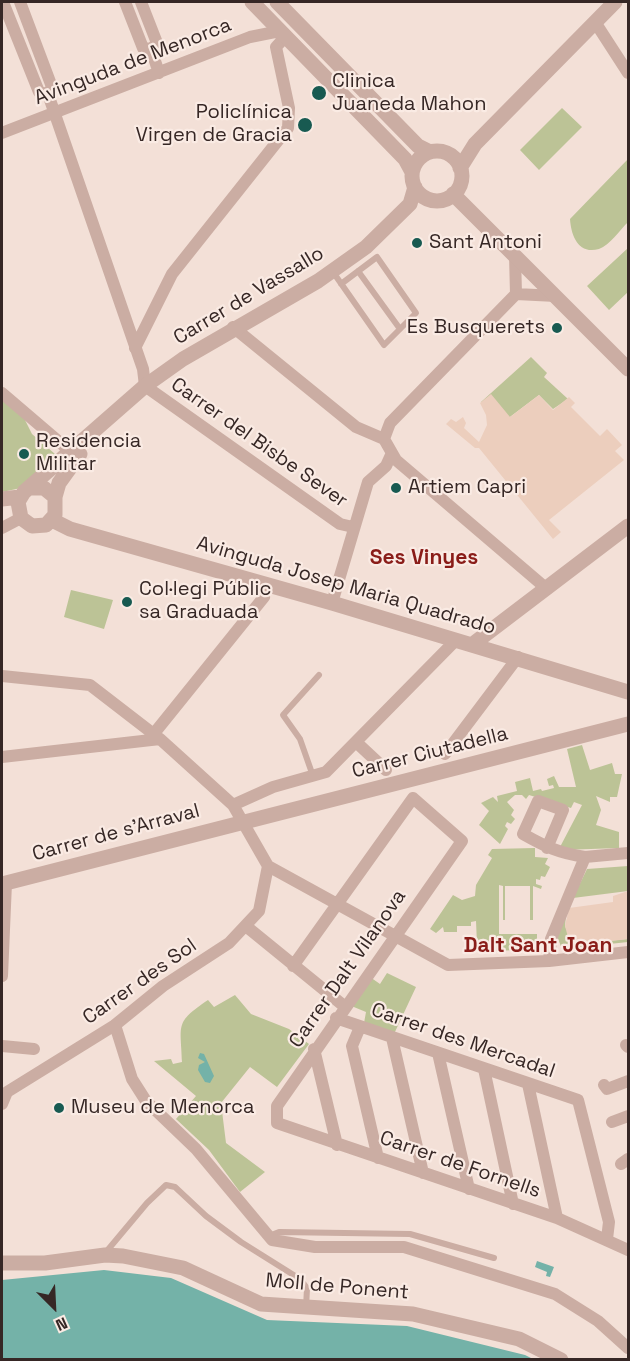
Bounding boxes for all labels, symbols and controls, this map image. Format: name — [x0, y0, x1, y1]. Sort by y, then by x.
street label: Avinguda de Menorca — [31, 13, 235, 111]
place label: Clinica Juaneda Mahon — [332, 70, 486, 117]
marker: Clinica Juaneda Mahon — [310, 84, 328, 102]
place label: Policlínica Virgen de Gracia — [136, 101, 292, 148]
marker: Policlínica Virgen de Gracia — [296, 116, 314, 134]
place label: Sant Antoni — [429, 231, 542, 255]
marker: Sant Antoni — [410, 236, 424, 250]
street label: Carrer de Vassallo — [169, 242, 329, 350]
place label: Es Busquerets — [407, 316, 545, 340]
marker: Es Busquerets — [550, 321, 564, 335]
street label: Carrer del Bisbe Sever — [166, 373, 352, 513]
place label: Residencia Militar — [36, 430, 141, 477]
marker: Residencia Militar — [17, 447, 31, 461]
place label: Artiem Capri — [408, 476, 526, 500]
marker: Artiem Capri — [389, 481, 403, 495]
street label: Avinguda Josep Maria Quadrado — [194, 532, 498, 640]
district label: Ses Vinyes — [370, 545, 478, 571]
place label: Col·legi Públic sa Graduada — [139, 578, 271, 625]
marker: Col·legi Públic sa Graduada — [120, 595, 134, 609]
street label: Carrer Ciutadella — [349, 722, 511, 784]
street label: Carrer de s'Arraval — [30, 799, 202, 867]
street label: Carrer Dalt Vilanova — [284, 885, 412, 1053]
district label: Dalt Sant Joan — [464, 933, 612, 959]
street label: Carrer des Sol — [78, 934, 202, 1030]
street label: Carrer des Mercadal — [368, 998, 558, 1084]
place label: Museu de Menorca — [71, 1096, 255, 1120]
marker: Museu de Menorca — [52, 1101, 66, 1115]
street label: Carrer de Fornells — [376, 1126, 544, 1204]
street label: Moll de Ponent — [264, 1269, 410, 1305]
north arrow — [24, 1277, 84, 1337]
text: N — [52, 1312, 71, 1336]

